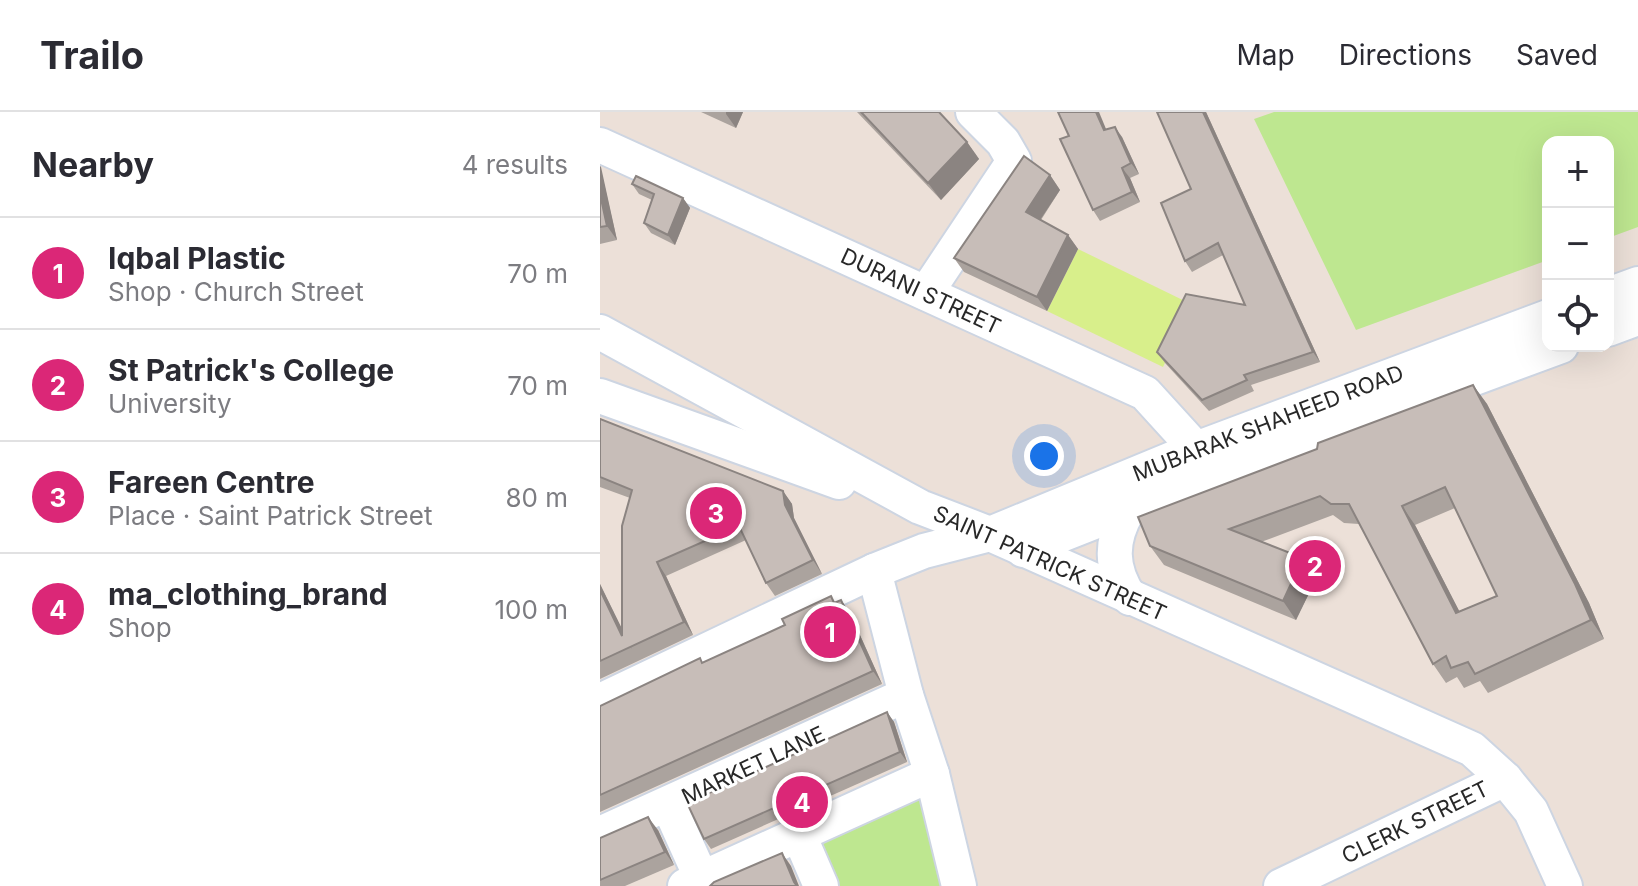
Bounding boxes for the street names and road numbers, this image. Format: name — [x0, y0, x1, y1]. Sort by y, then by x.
street label: DURANI STREET — [837, 243, 1005, 339]
street label: MUBARAK SHAHEED ROAD — [1129, 359, 1407, 487]
street label: SAINT PATRICK STREET — [929, 500, 1171, 626]
street label: MARKET LANE — [677, 720, 829, 810]
street label: CLERK STREET — [1337, 775, 1493, 869]

